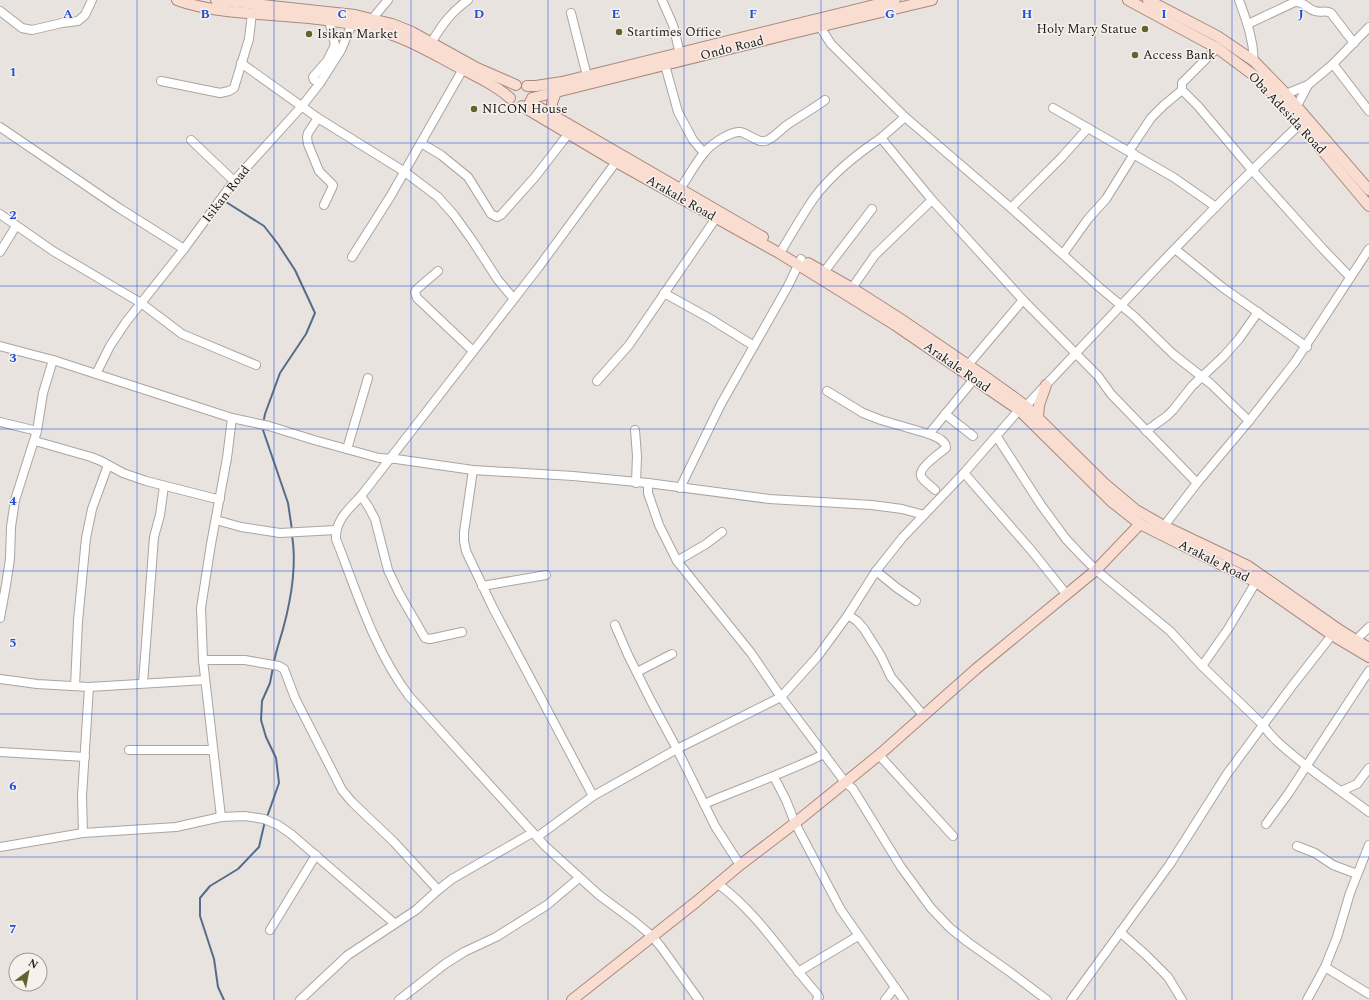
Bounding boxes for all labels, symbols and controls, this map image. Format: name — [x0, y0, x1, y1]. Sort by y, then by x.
text: A — [63, 4, 73, 24]
text: B — [200, 4, 210, 24]
text: C — [337, 4, 347, 24]
text: D — [474, 4, 484, 24]
text: E — [612, 4, 621, 24]
text: F — [749, 4, 757, 24]
text: G — [885, 4, 895, 24]
text: H — [1022, 4, 1033, 24]
text: I — [1161, 4, 1167, 24]
text: J — [1298, 4, 1304, 24]
place label: Holy Mary Statue — [1036, 19, 1137, 39]
place label: Startimes Office — [627, 22, 721, 42]
place label: Isikan Market — [317, 24, 398, 44]
marker: Holy Mary Statue — [1140, 24, 1150, 34]
marker: Startimes Office — [614, 27, 624, 37]
marker: Isikan Market — [304, 29, 314, 39]
street label: Ondo Road — [698, 30, 766, 66]
place label: Access Bank — [1143, 45, 1215, 65]
marker: Access Bank — [1130, 50, 1140, 60]
text: 1 — [9, 62, 17, 82]
street label: Oba Adesida Road — [1243, 67, 1331, 159]
place label: NICON House — [482, 99, 568, 119]
marker: NICON House — [469, 104, 479, 114]
street label: Isikan Road — [197, 161, 255, 227]
street label: Arakale Road — [643, 170, 719, 226]
text: 2 — [9, 205, 17, 225]
street label: Arakale Road — [920, 337, 994, 397]
text: 3 — [9, 348, 17, 368]
text: 4 — [9, 491, 17, 511]
street label: Arakale Road — [1175, 535, 1253, 587]
text: 5 — [9, 633, 17, 653]
text: 6 — [9, 776, 17, 796]
text: 7 — [9, 919, 17, 939]
north arrow — [8, 952, 48, 992]
text: N — [25, 954, 41, 974]

